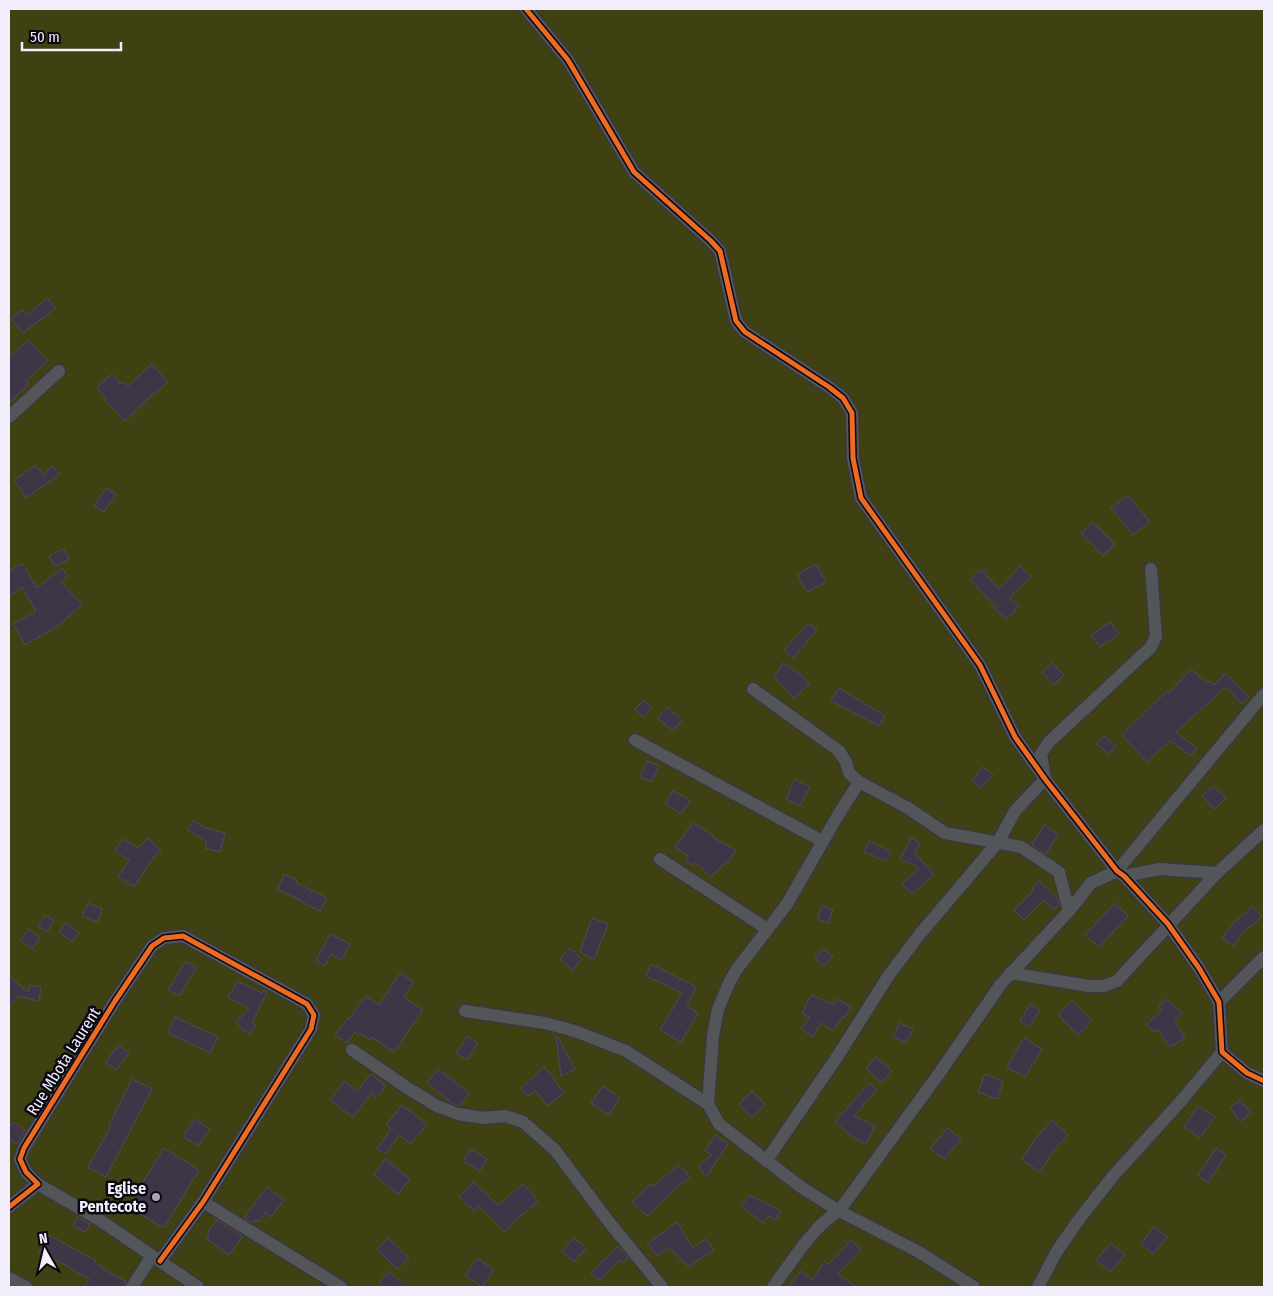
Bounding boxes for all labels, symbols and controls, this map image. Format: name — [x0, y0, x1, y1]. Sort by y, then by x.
scale bar — [22, 20, 121, 52]
text: 50 m — [30, 28, 60, 46]
street label: Rue Mbota Laurent — [23, 1003, 105, 1119]
place label: Eglise Pentecote — [79, 1179, 146, 1216]
marker: Eglise Pentecote — [150, 1191, 162, 1203]
north arrow — [20, 1226, 70, 1276]
text: N — [38, 1230, 49, 1248]

